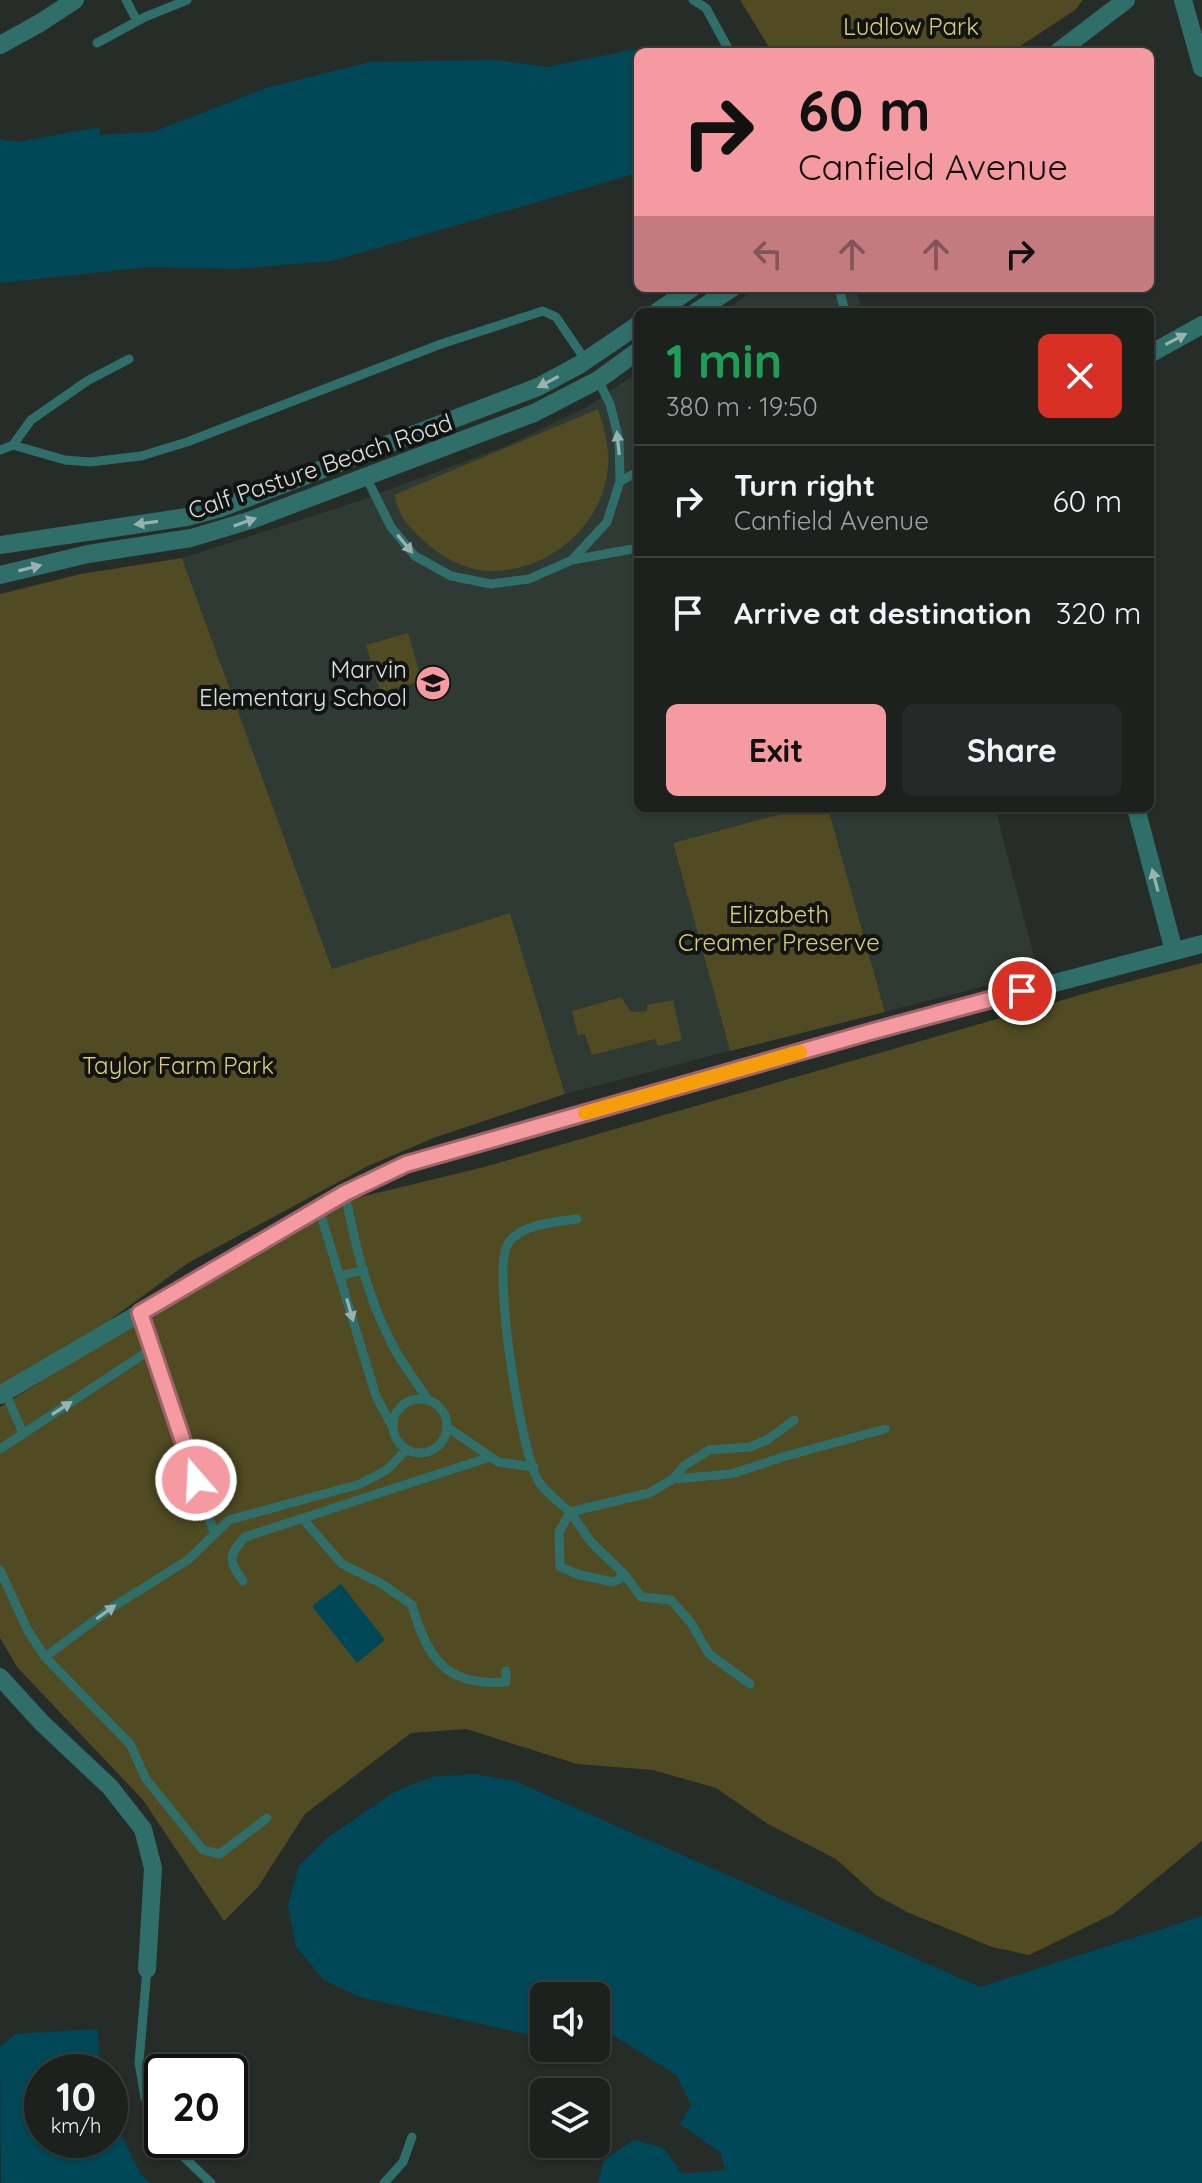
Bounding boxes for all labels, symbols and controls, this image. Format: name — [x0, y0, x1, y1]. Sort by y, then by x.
park label: Ludlow Park — [843, 11, 979, 41]
text: 60 m — [798, 75, 931, 145]
icon: right — [666, 80, 770, 184]
text: Canfield Avenue — [798, 144, 1068, 189]
icon: left — [746, 232, 790, 276]
icon: ahead — [830, 232, 874, 276]
icon: ahead — [914, 232, 958, 276]
icon: right — [998, 232, 1042, 276]
text: 1 min — [666, 330, 782, 390]
one-way arrow — [1165, 333, 1187, 347]
button: close — [1038, 334, 1122, 418]
one-way arrow — [537, 375, 560, 388]
text: 380 m · 19:50 — [666, 390, 818, 423]
street label: Calf Pasture Beach Road — [184, 407, 456, 525]
one-way arrow — [611, 430, 624, 455]
text: Turn right — [734, 466, 875, 504]
icon: right — [666, 479, 710, 523]
text: 60 m — [1052, 482, 1122, 520]
text: Canfield Avenue — [734, 504, 929, 537]
one-way arrow — [233, 515, 257, 527]
one-way arrow — [133, 517, 158, 530]
one-way arrow — [396, 534, 413, 554]
one-way arrow — [17, 561, 42, 573]
icon: arrive — [666, 591, 710, 635]
text: Arrive at destination — [734, 594, 1032, 632]
text: 320 m — [1056, 594, 1141, 632]
place label: Marvin Elementary School — [199, 654, 407, 712]
school or university icon: Marvin Elementary School — [414, 664, 452, 702]
button: Exit — [666, 704, 886, 796]
button: Share — [902, 704, 1122, 796]
one-way arrow — [1149, 867, 1161, 892]
park label: Elizabeth Creamer Preserve — [678, 899, 880, 957]
pin — [988, 957, 1056, 1025]
icon: arrive — [1000, 969, 1044, 1013]
park label: Taylor Farm Park — [82, 1050, 274, 1080]
one-way arrow — [344, 1298, 357, 1322]
one-way arrow — [51, 1401, 73, 1415]
position arrow — [154, 1438, 238, 1522]
one-way arrow — [95, 1604, 117, 1620]
map controls — [530, 1982, 610, 2158]
button: sound — [530, 1982, 610, 2062]
speed limit sign: 20 — [144, 2054, 248, 2158]
text: 10 — [56, 2071, 96, 2121]
button: layers — [530, 2078, 610, 2158]
text: km/h — [51, 2113, 101, 2138]

